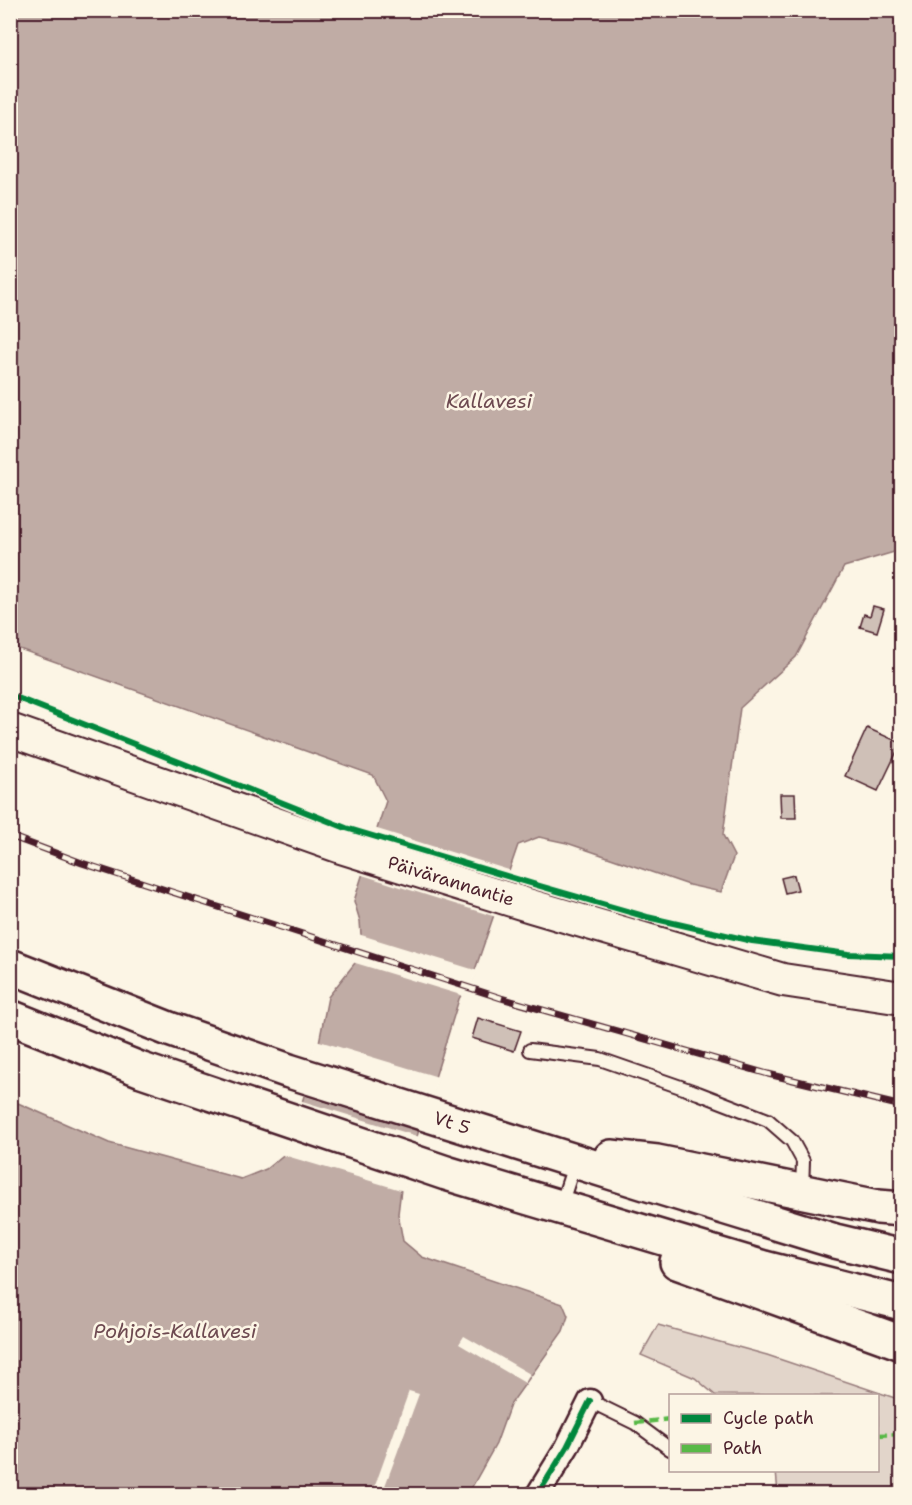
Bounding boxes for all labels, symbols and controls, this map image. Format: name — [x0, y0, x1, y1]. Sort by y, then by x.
water label: Kallavesi — [446, 388, 533, 414]
street label: Päivärannantie — [385, 850, 517, 912]
street label: Vt 5 — [431, 1106, 473, 1140]
water label: Pohjois-Kallavesi — [94, 1318, 257, 1344]
legend — [669, 1394, 879, 1472]
text: Cycle path — [723, 1406, 814, 1430]
text: Path — [723, 1436, 762, 1460]

